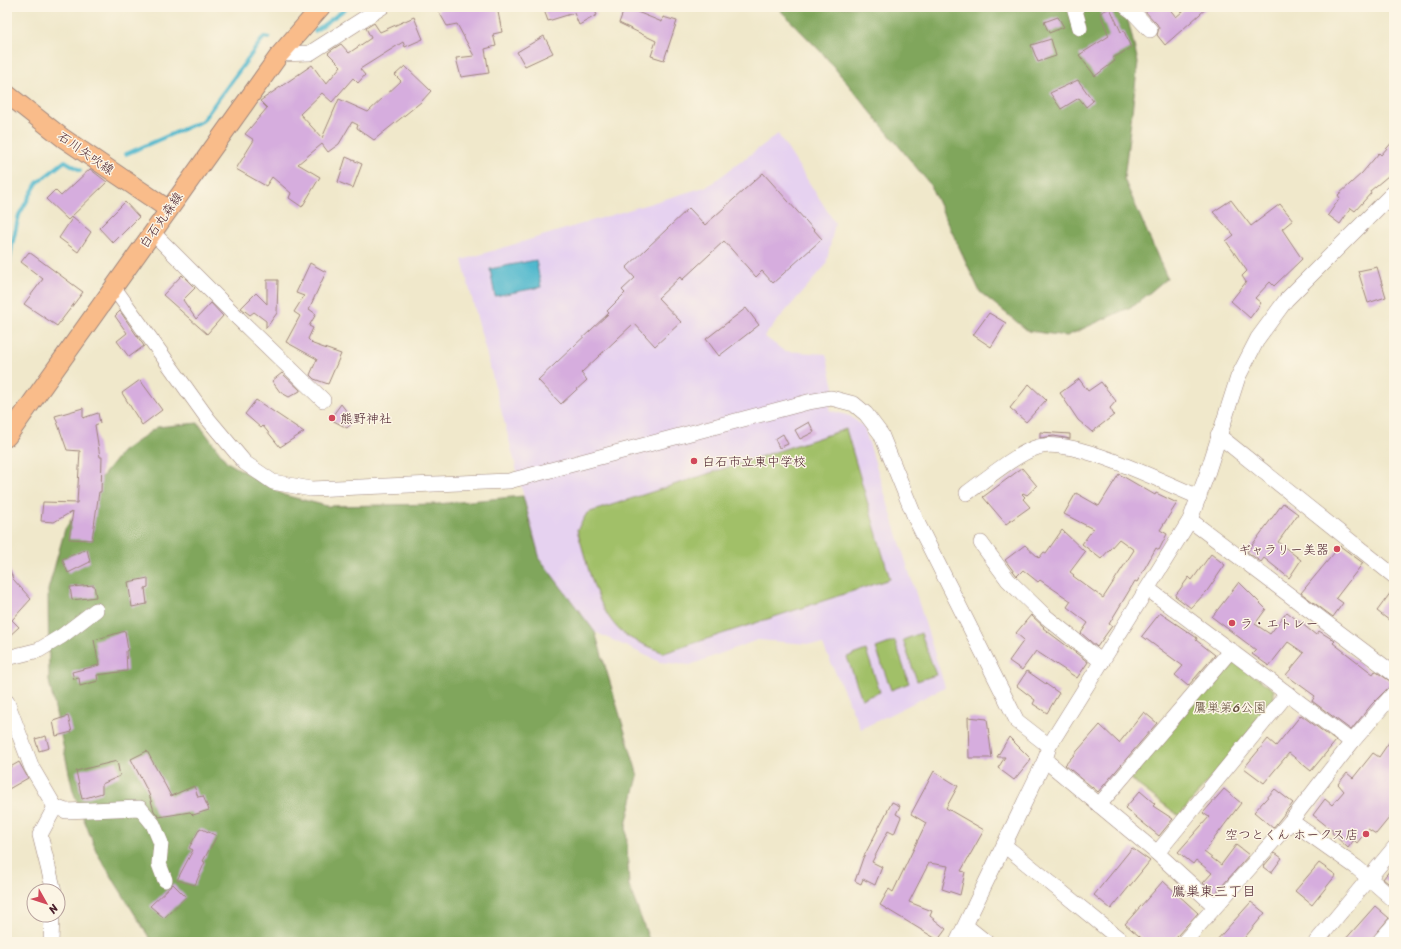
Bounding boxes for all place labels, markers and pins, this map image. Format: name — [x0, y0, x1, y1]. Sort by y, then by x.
place label: 熊野神社 — [340, 407, 392, 430]
marker: 熊野神社 — [327, 413, 337, 423]
place label: 白石市立東中学校 — [702, 450, 806, 473]
marker: 白石市立東中学校 — [689, 456, 699, 466]
place label: ギャラリー美器 — [1238, 538, 1329, 561]
marker: ギャラリー美器 — [1332, 544, 1342, 554]
place label: ラ・エトレー — [1240, 612, 1319, 635]
marker: ラ・エトレー — [1227, 618, 1237, 628]
place label: 空つとくん ホークス店 — [1225, 823, 1358, 846]
marker: 空つとくん ホークス店 — [1361, 829, 1371, 839]

